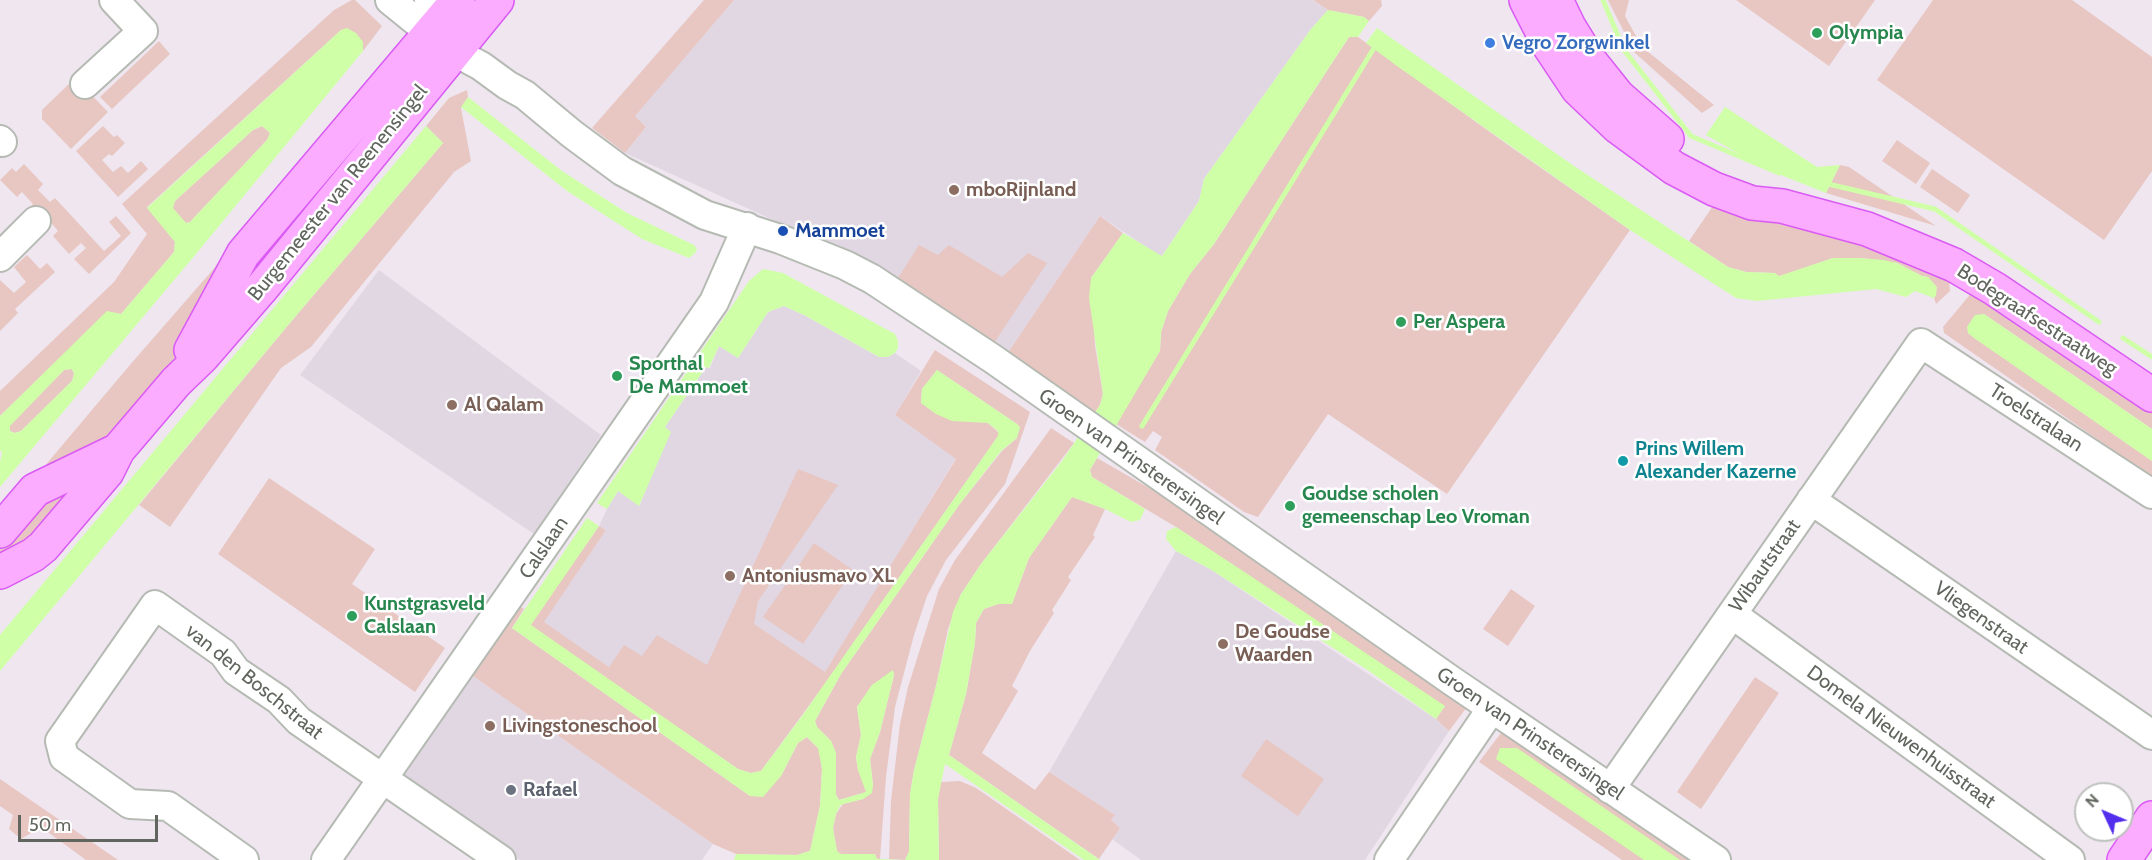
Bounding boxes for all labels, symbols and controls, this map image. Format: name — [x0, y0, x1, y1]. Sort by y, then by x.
place label: Olympia — [1829, 21, 1904, 45]
marker: Olympia — [1810, 26, 1824, 40]
place label: Vegro Zorgwinkel — [1502, 31, 1650, 55]
marker: Vegro Zorgwinkel — [1483, 36, 1497, 50]
street label: Burgemeester van Reenensingel — [243, 80, 433, 306]
place label: mboRijnland — [966, 178, 1077, 202]
marker: mboRijnland — [947, 183, 961, 197]
place label: Mammoet — [795, 219, 885, 243]
marker: Mammoet — [776, 224, 790, 238]
street label: Bodegraafsestraatweg — [1952, 259, 2122, 381]
place label: Per Aspera — [1413, 310, 1505, 334]
marker: Per Aspera — [1394, 315, 1408, 329]
place label: Sporthal De Mammoet — [629, 352, 748, 399]
marker: Sporthal De Mammoet — [610, 369, 624, 383]
street label: Troelstralaan — [1985, 379, 2087, 457]
street label: Groen van Prinsterersingel — [1034, 384, 1228, 530]
place label: Al Qalam — [464, 393, 544, 417]
marker: Al Qalam — [445, 398, 459, 412]
place label: Prins Willem Alexander Kazerne — [1635, 437, 1796, 484]
marker: Prins Willem Alexander Kazerne — [1616, 454, 1630, 468]
place label: Goudse scholen gemeenschap Leo Vroman — [1302, 482, 1530, 529]
marker: Goudse scholen gemeenschap Leo Vroman — [1283, 499, 1297, 513]
street label: Calslaan — [514, 512, 574, 584]
street label: Wibautstraat — [1724, 515, 1806, 617]
place label: Antoniusmavo XL — [742, 564, 894, 588]
marker: Antoniusmavo XL — [723, 569, 737, 583]
street label: Vliegenstraat — [1929, 577, 2033, 659]
place label: Kunstgrasveld Calslaan — [364, 592, 485, 639]
marker: Kunstgrasveld Calslaan — [345, 609, 359, 623]
street label: van den Boschstraat — [180, 619, 328, 745]
place label: De Goudse Waarden — [1235, 620, 1330, 667]
marker: De Goudse Waarden — [1216, 637, 1230, 651]
street label: Domela Nieuwenhuisstraat — [1802, 660, 2000, 814]
street label: Groen van Prinsterersingel — [1432, 662, 1628, 806]
place label: Livingstoneschool — [502, 714, 657, 738]
marker: Livingstoneschool — [483, 719, 497, 733]
place label: Rafael — [523, 778, 577, 802]
north arrow — [2074, 782, 2134, 842]
marker: Rafael — [504, 783, 518, 797]
text: N — [2081, 790, 2103, 811]
scale bar — [21, 803, 160, 841]
text: 50 m — [29, 814, 71, 836]

